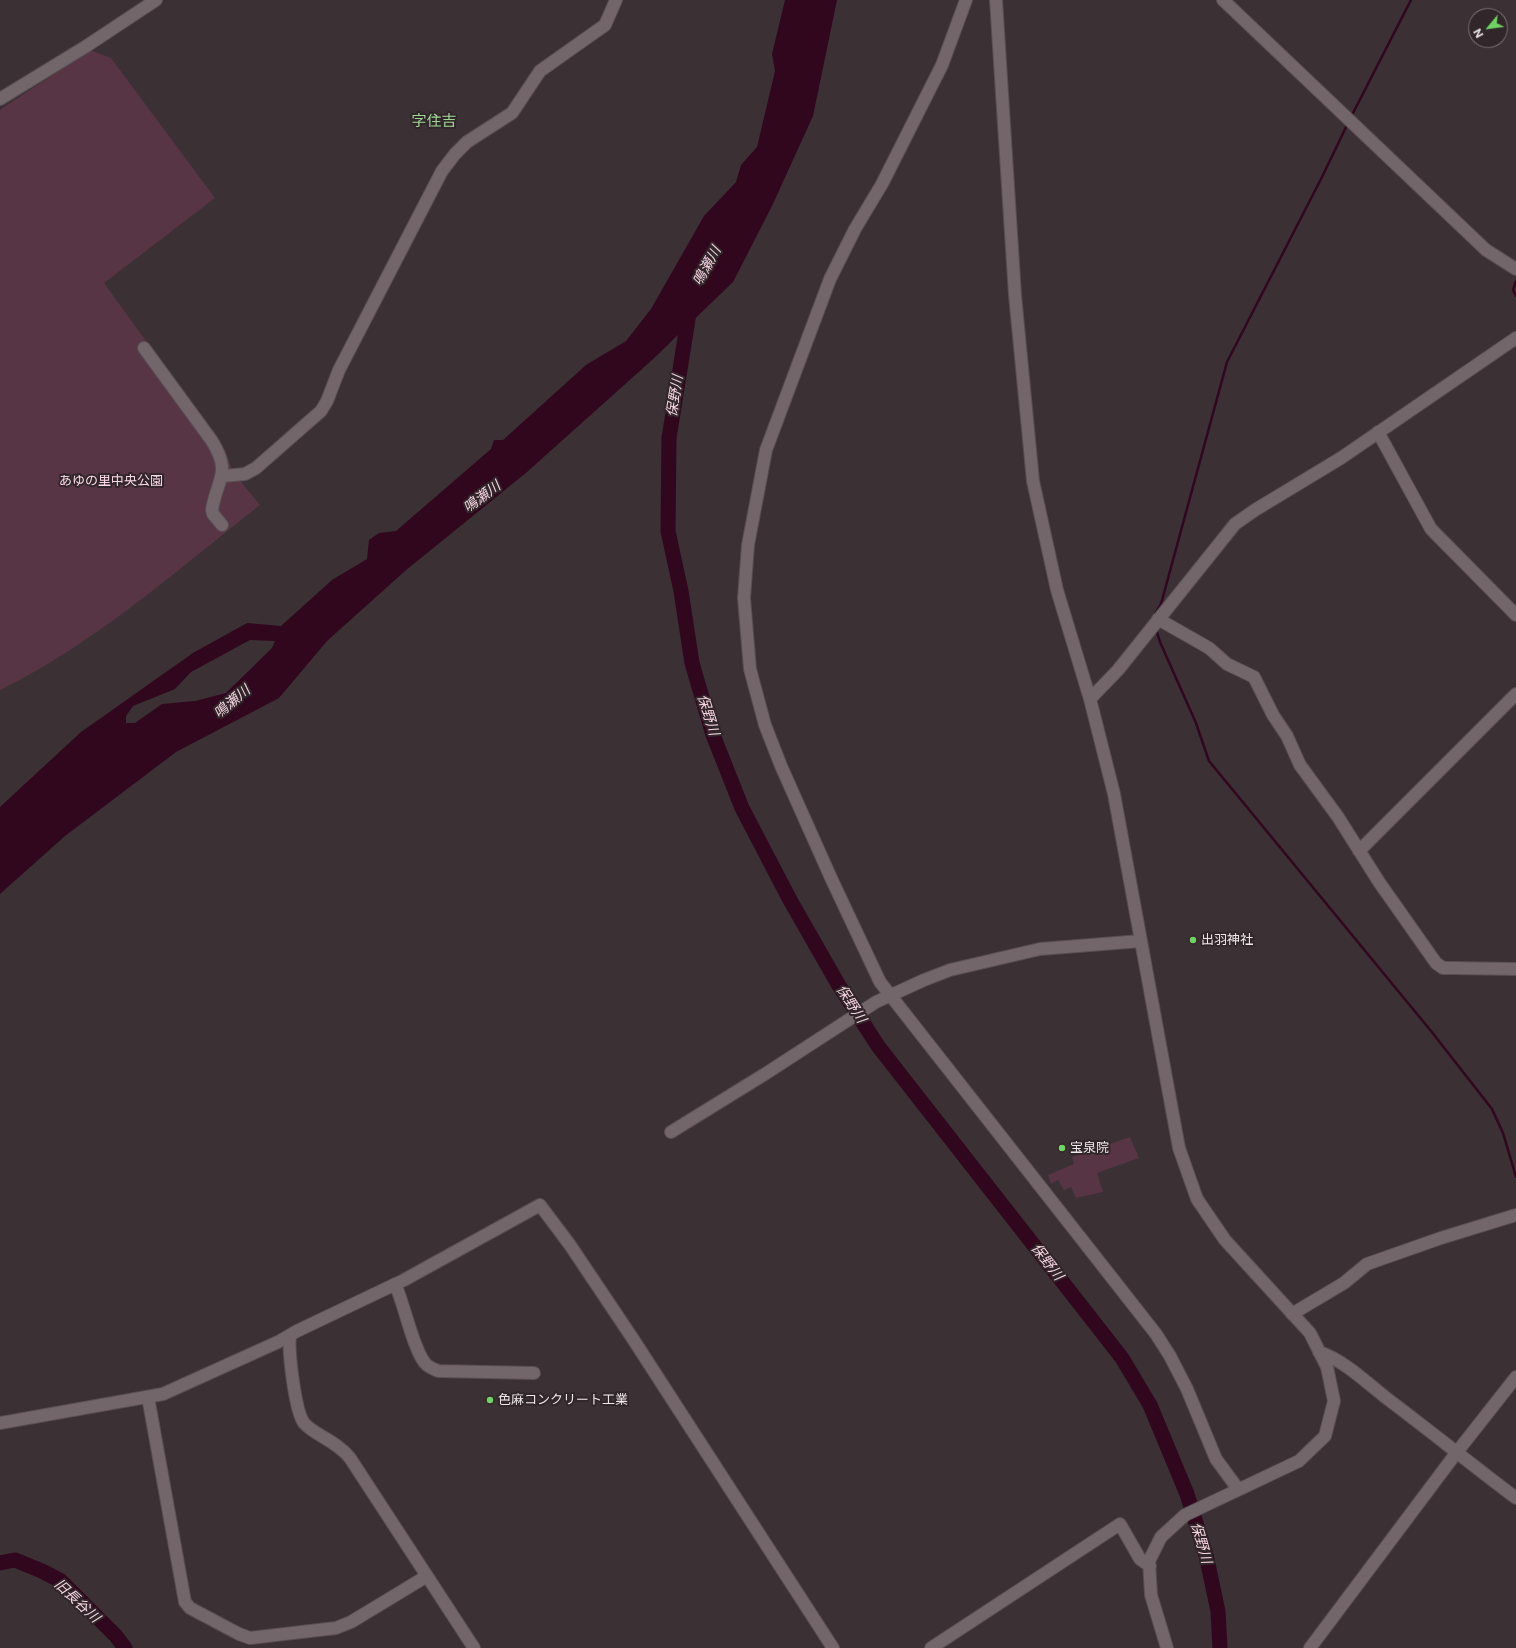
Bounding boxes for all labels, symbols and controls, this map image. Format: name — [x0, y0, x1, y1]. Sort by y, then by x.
north arrow — [1468, 8, 1508, 48]
text: N — [1471, 27, 1486, 40]
district label: 字住吉 — [412, 112, 456, 130]
water label: 鳴瀬川 — [689, 244, 725, 288]
water label: 保野川 — [663, 374, 687, 418]
park label: あゆの里中央公園 — [59, 473, 163, 489]
water label: 鳴瀬川 — [460, 478, 504, 516]
water label: 鳴瀬川 — [211, 682, 253, 722]
water label: 保野川 — [694, 692, 722, 738]
place label: 出羽神社 — [1201, 932, 1253, 948]
marker: 出羽神社 — [1188, 935, 1198, 945]
water label: 保野川 — [833, 982, 869, 1026]
place label: 宝泉院 — [1070, 1140, 1109, 1156]
marker: 宝泉院 — [1057, 1143, 1067, 1153]
water label: 保野川 — [1027, 1240, 1067, 1284]
place label: 色麻コンクリート工業 — [498, 1392, 628, 1408]
marker: 色麻コンクリート工業 — [485, 1395, 495, 1405]
water label: 保野川 — [1187, 1520, 1215, 1566]
water label: 旧長谷川 — [51, 1576, 103, 1626]

